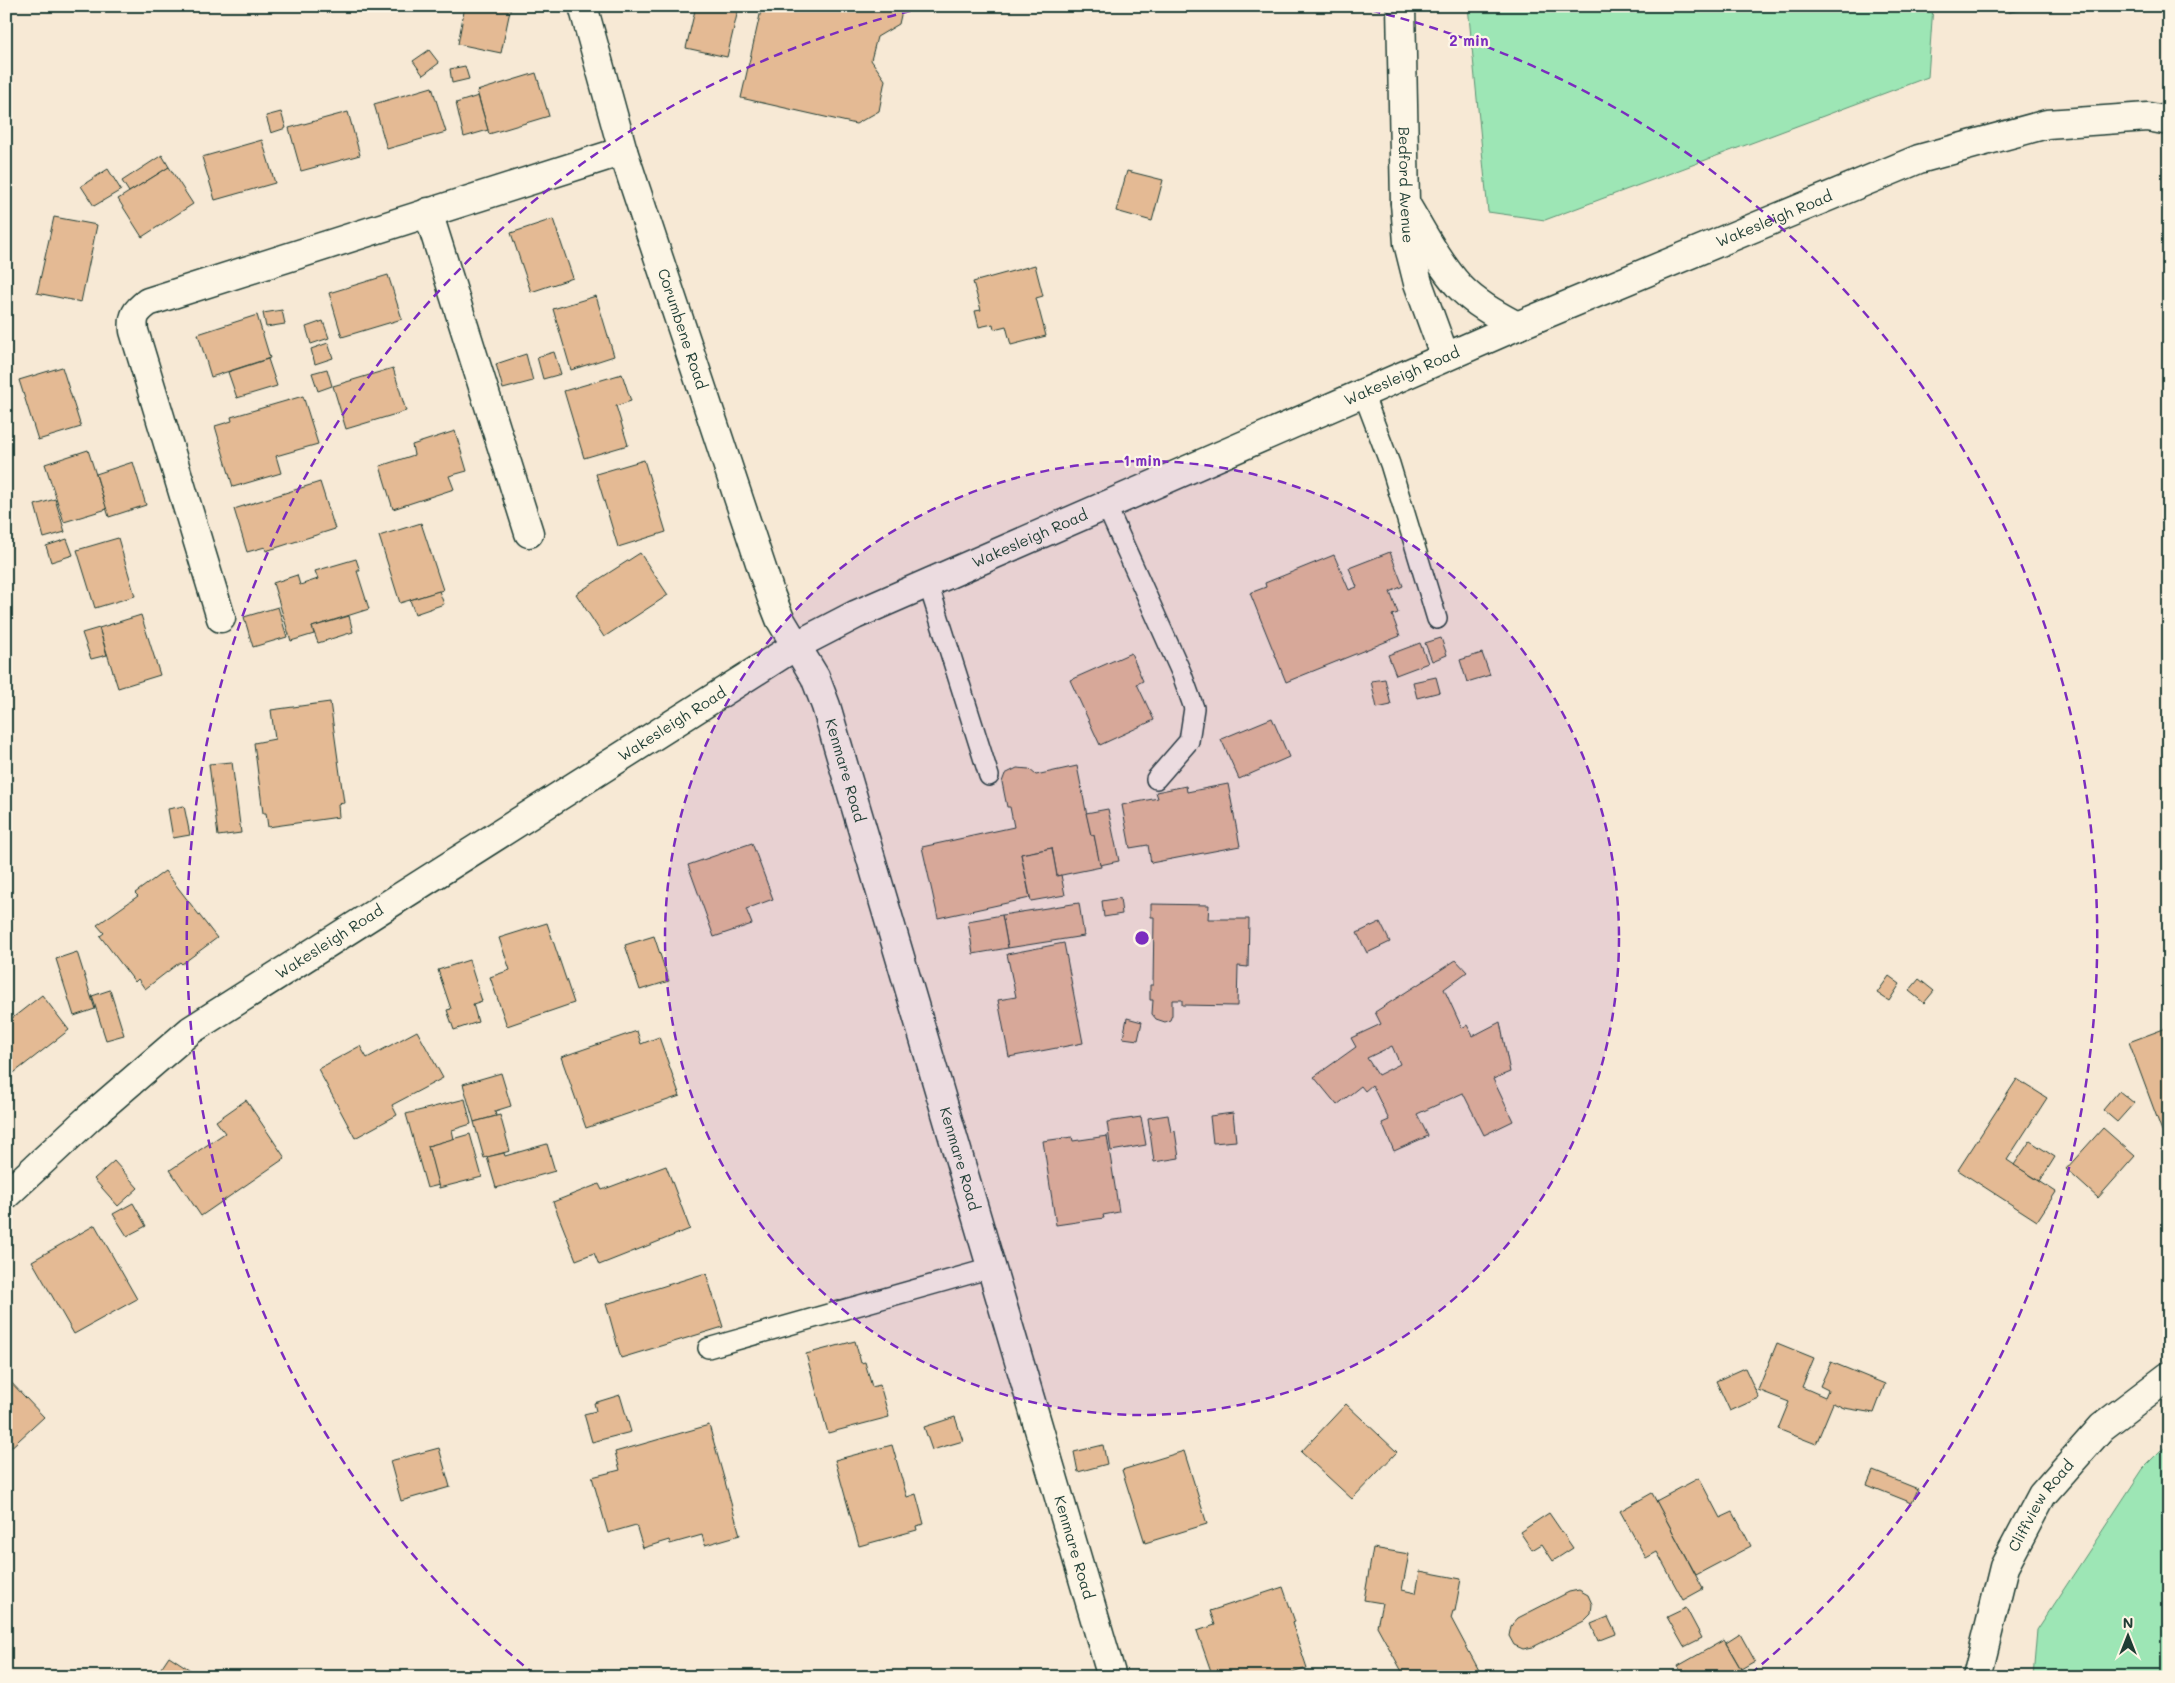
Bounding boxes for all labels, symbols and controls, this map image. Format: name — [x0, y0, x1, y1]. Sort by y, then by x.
text: 2 min — [1449, 30, 1489, 50]
street label: Bedford Avenue — [1394, 126, 1419, 244]
street label: Wakesleigh Road — [1713, 185, 1835, 251]
street label: Corumbene Road — [654, 266, 713, 392]
street label: Wakesleigh Road — [1341, 341, 1462, 409]
text: 1 min — [1123, 450, 1161, 470]
street label: Wakesleigh Road — [969, 504, 1090, 572]
street label: Wakesleigh Road — [614, 682, 729, 765]
street label: Kenmare Road — [821, 716, 871, 824]
street label: Wakesleigh Road — [271, 899, 387, 983]
centre of rings — [1133, 929, 1151, 947]
street label: Kenmare Road — [936, 1104, 985, 1213]
street label: Cliffview Road — [2003, 1455, 2078, 1555]
street label: Kenmare Road — [1050, 1493, 1100, 1601]
north arrow — [2102, 1610, 2152, 1660]
text: N — [2123, 1613, 2133, 1632]

